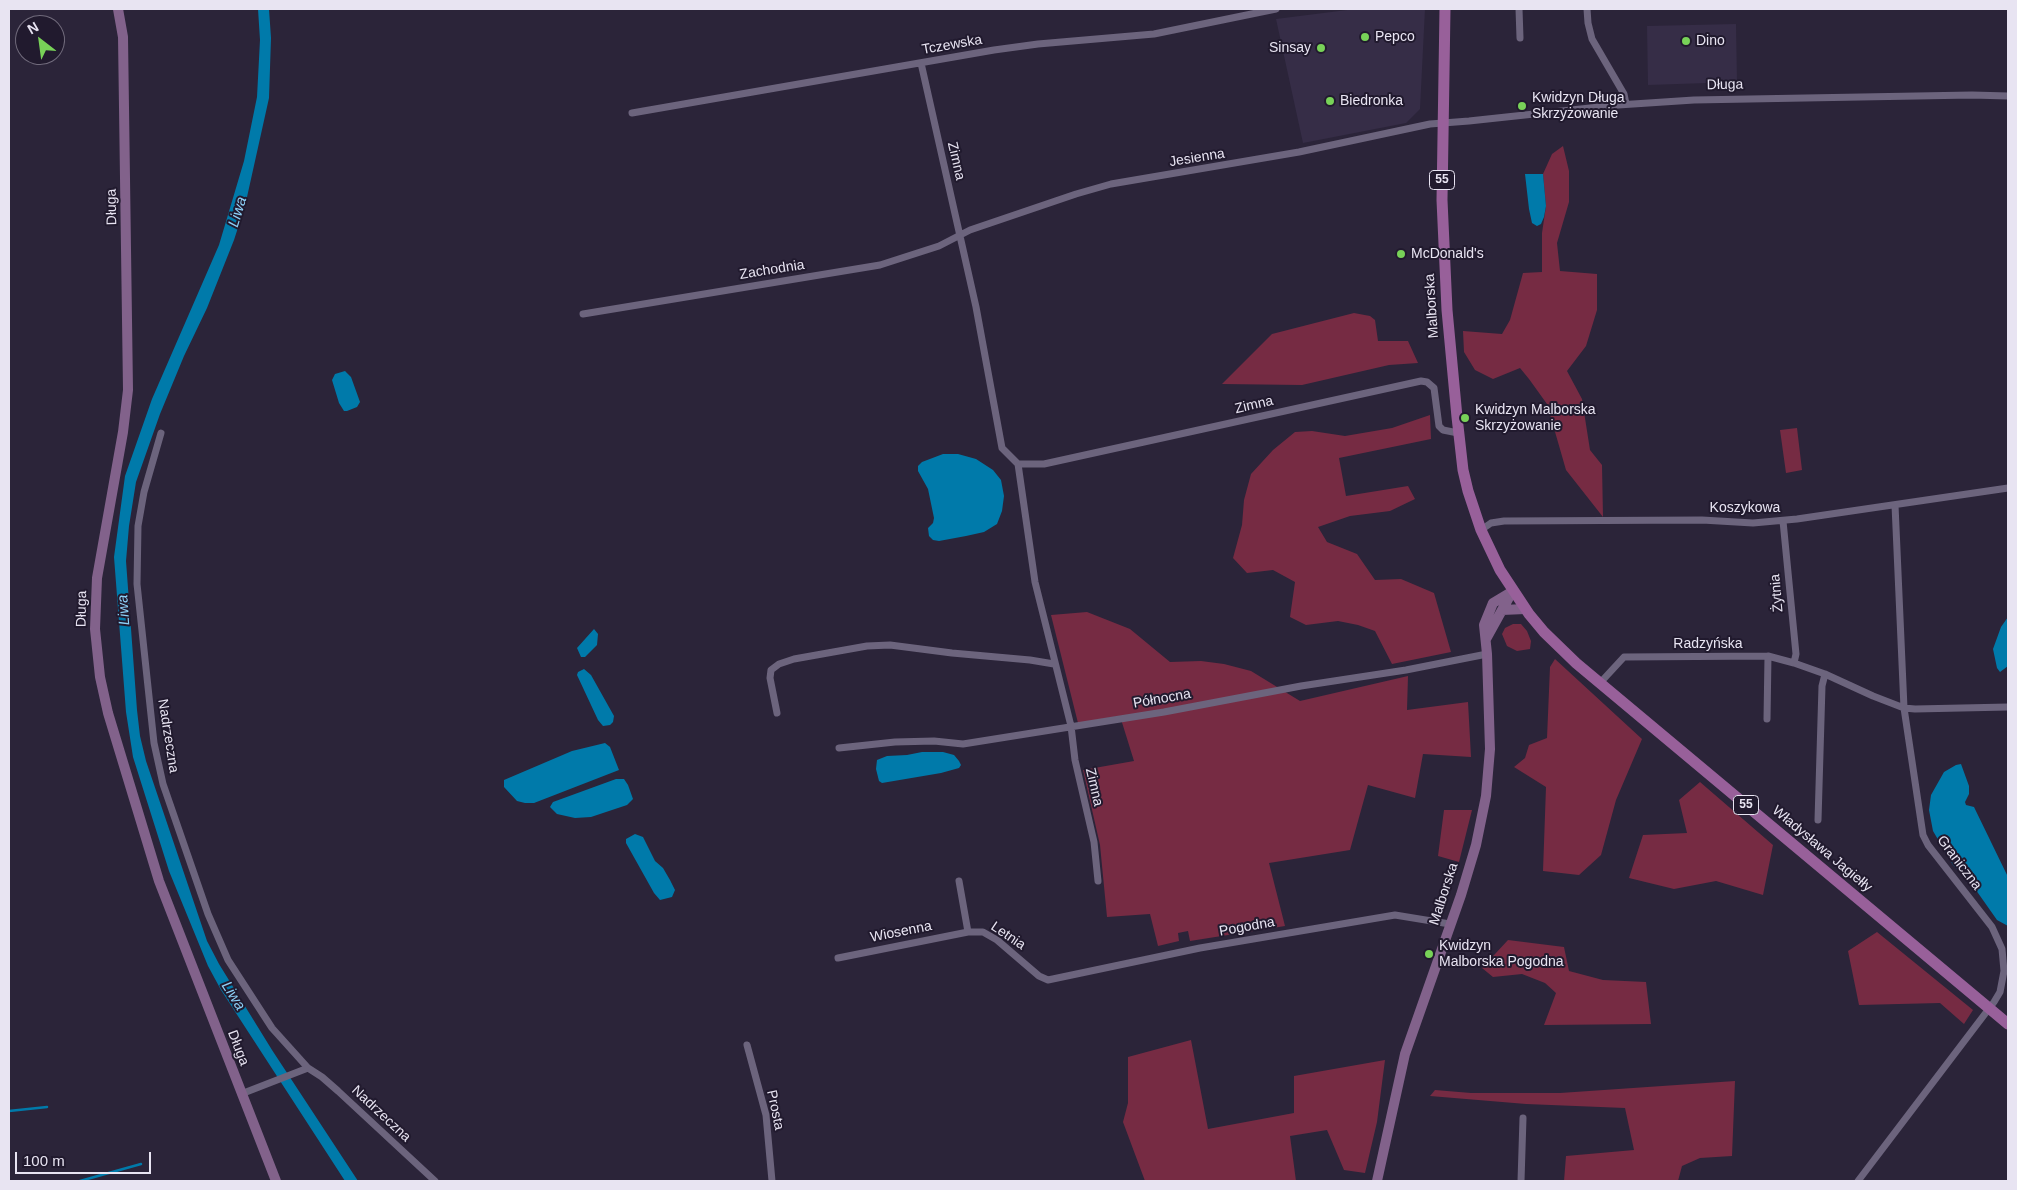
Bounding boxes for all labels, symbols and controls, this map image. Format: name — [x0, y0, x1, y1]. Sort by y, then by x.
north arrow — [15, 15, 65, 65]
text: N — [25, 18, 41, 37]
place label: Pepco — [1375, 29, 1415, 45]
street label: Tczewska — [921, 31, 983, 59]
marker: Pepco — [1359, 31, 1371, 43]
place label: Dino — [1696, 33, 1725, 49]
marker: Dino — [1680, 35, 1692, 47]
place label: Sinsay — [1269, 40, 1311, 56]
marker: Sinsay — [1315, 42, 1327, 54]
street label: Długa — [1707, 76, 1743, 94]
place label: Kwidzyn Długa Skrzyżowanie — [1532, 90, 1625, 122]
place label: Biedronka — [1340, 93, 1403, 109]
marker: Biedronka — [1324, 95, 1336, 107]
marker: Kwidzyn Długa Skrzyżowanie — [1516, 100, 1528, 112]
street label: Zimna — [943, 140, 969, 182]
street label: Jesienna — [1168, 145, 1226, 171]
road number: 55 — [1430, 170, 1454, 190]
street label: Długa — [103, 189, 121, 225]
water label: Liwa — [225, 195, 251, 229]
place label: McDonald's — [1411, 246, 1484, 262]
marker: McDonald's — [1395, 248, 1407, 260]
street label: Zachodnia — [738, 257, 806, 283]
street label: Malborska — [1421, 273, 1443, 339]
street label: Zimna — [1233, 392, 1275, 418]
place label: Kwidzyn Malborska Skrzyżowanie — [1475, 402, 1596, 434]
marker: Kwidzyn Malborska Skrzyżowanie — [1459, 412, 1471, 424]
street label: Koszykowa — [1710, 500, 1780, 516]
street label: Żytnia — [1767, 573, 1787, 613]
street label: Długa — [73, 591, 91, 627]
water label: Liwa — [114, 594, 134, 626]
street label: Radzyńska — [1673, 636, 1743, 652]
street label: Północna — [1132, 686, 1192, 712]
street label: Nadrzeczna — [154, 698, 182, 774]
street label: Zimna — [1081, 766, 1107, 808]
road number: 55 — [1734, 796, 1758, 814]
street label: Władysława Jagiełły — [1769, 802, 1875, 896]
street label: Graniczna — [1933, 832, 1985, 894]
street label: Malborska — [1426, 861, 1462, 927]
street label: Pogodna — [1218, 914, 1276, 940]
street label: Wiosenna — [869, 918, 933, 946]
street label: Letnia — [987, 918, 1029, 954]
place label: Kwidzyn Malborska Pogodna — [1439, 938, 1564, 970]
marker: Kwidzyn Malborska Pogodna — [1423, 948, 1435, 960]
water label: Liwa — [217, 978, 249, 1014]
street label: Długa — [224, 1028, 252, 1068]
street label: Nadrzeczna — [348, 1082, 414, 1146]
street label: Prosta — [763, 1088, 787, 1132]
scale bar — [18, 1142, 154, 1174]
text: 100 m — [23, 1152, 65, 1169]

